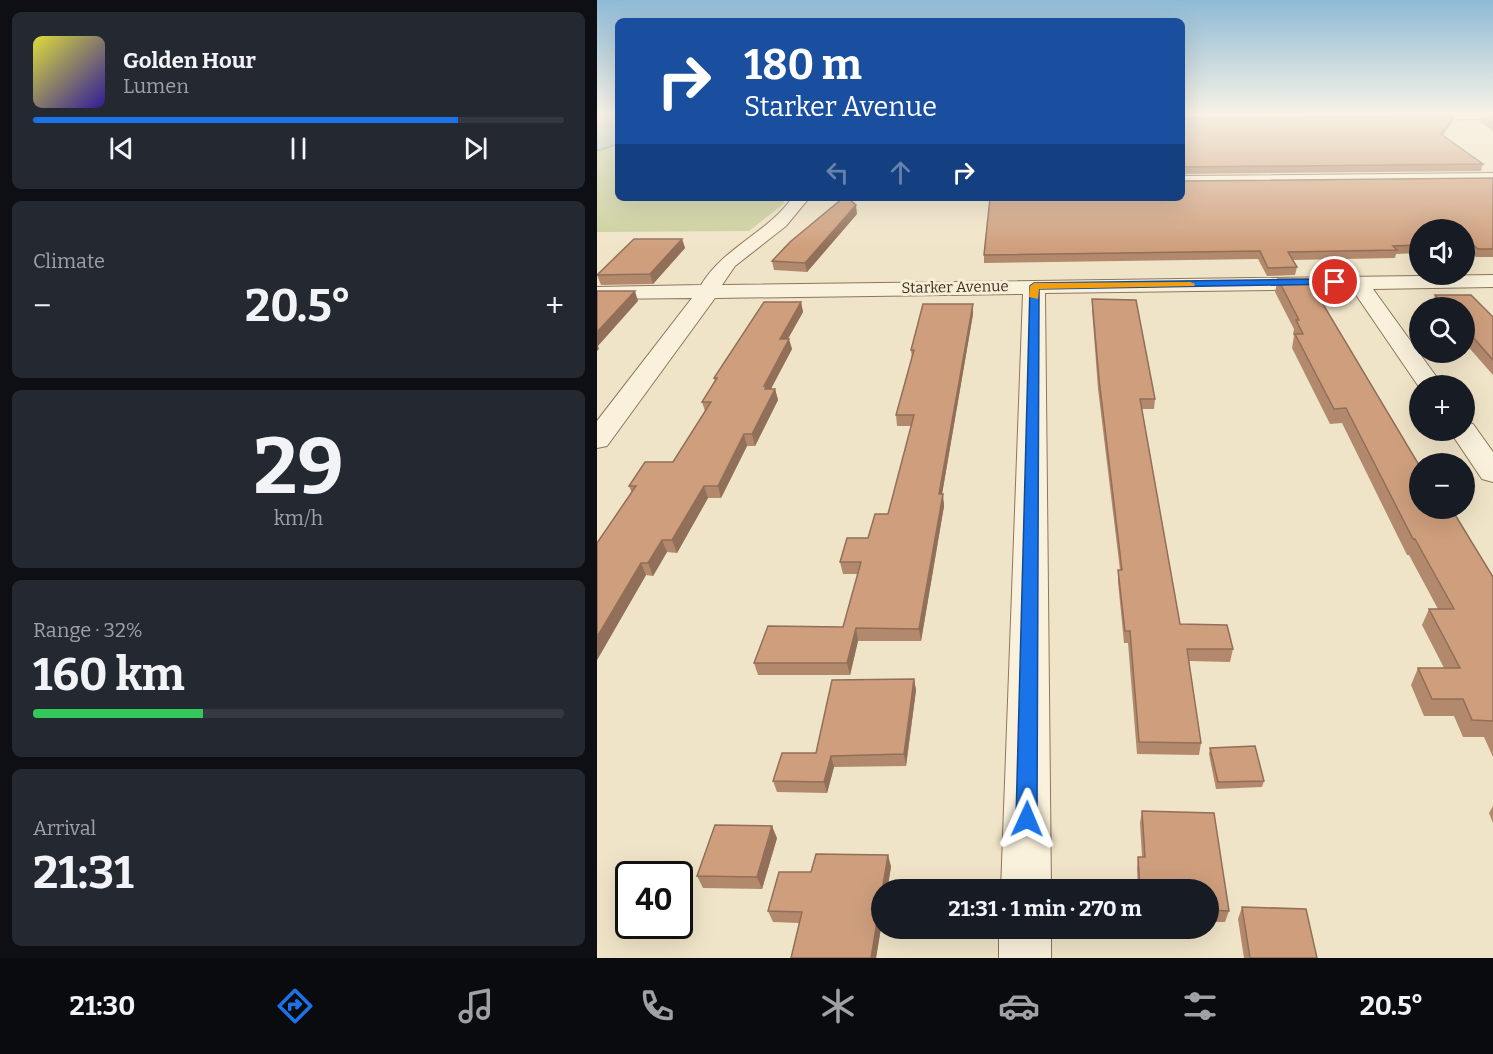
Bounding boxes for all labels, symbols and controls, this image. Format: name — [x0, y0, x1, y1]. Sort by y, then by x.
text: 180 m — [744, 40, 862, 90]
icon: right — [645, 42, 723, 120]
text: Golden Hour — [123, 47, 256, 74]
text: Lumen — [123, 74, 189, 98]
text: Starker Avenue — [744, 91, 937, 123]
icon: previous — [105, 132, 138, 165]
icon: pause — [282, 132, 315, 165]
icon: next — [459, 132, 492, 165]
icon: left — [821, 156, 854, 189]
icon: ahead — [884, 156, 917, 189]
icon: right — [947, 156, 980, 189]
map controls — [1409, 219, 1475, 519]
button: sound — [1409, 219, 1475, 285]
text: Climate — [33, 249, 105, 273]
pin — [1309, 256, 1360, 307]
icon: arrive — [1318, 265, 1351, 298]
street label: Starker Avenue — [901, 277, 1009, 297]
text: 20.5° — [245, 279, 351, 333]
text: − — [33, 286, 51, 326]
text: + — [545, 286, 564, 326]
button: search — [1409, 297, 1475, 363]
button: + — [1409, 375, 1475, 441]
text: 29 — [253, 420, 344, 514]
button: − — [1409, 453, 1475, 519]
text: km/h — [274, 506, 323, 530]
text: Range · 32% — [33, 618, 143, 642]
text: 160 km — [33, 648, 185, 702]
position arrow — [995, 787, 1059, 851]
text: Arrival — [33, 816, 96, 840]
text: 21:31 — [33, 846, 134, 900]
speed limit sign: 40 — [615, 861, 693, 939]
text: 21:31 · 1 min · 270 m — [948, 895, 1142, 922]
icon: directions — [274, 985, 316, 1027]
icon: music — [455, 985, 497, 1027]
icon: phone — [636, 985, 678, 1027]
icon: climate — [817, 985, 859, 1027]
icon: car — [998, 985, 1040, 1027]
icon: filters — [1179, 985, 1221, 1027]
text: 21:30 — [69, 990, 135, 1022]
text: 20.5° — [1360, 990, 1423, 1022]

